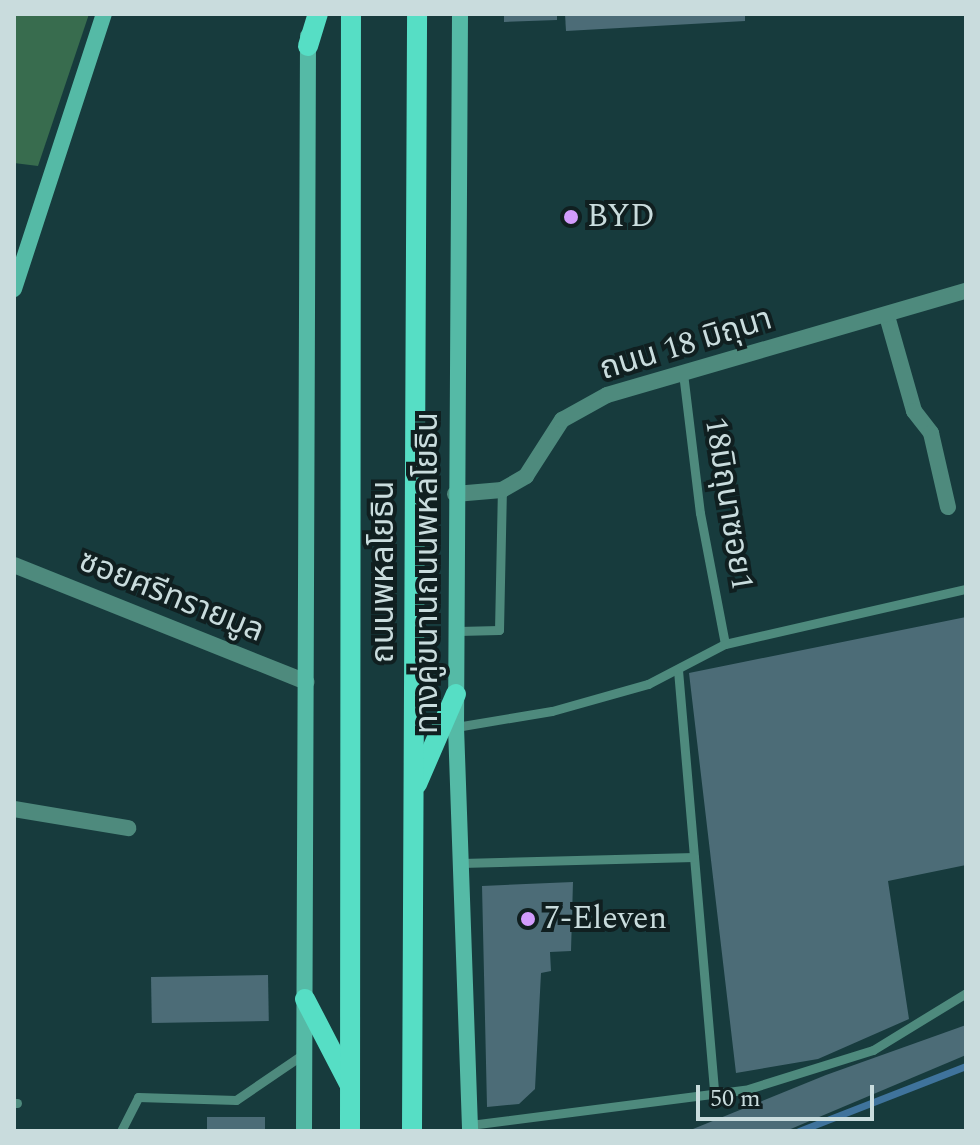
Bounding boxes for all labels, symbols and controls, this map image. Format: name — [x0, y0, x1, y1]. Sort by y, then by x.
place label: BYD — [587, 198, 655, 236]
marker: BYD — [562, 208, 580, 226]
street label: ถนน 18 มิถุนา — [595, 301, 777, 389]
street label: ทางคู่ขนานถนนพหลโยธิน — [409, 412, 447, 734]
street label: 18มิถุนาซอย1 — [695, 415, 761, 593]
street label: ถนนพหลโยธิน — [365, 481, 403, 663]
street label: ซอยศรีทรายมูล — [73, 543, 269, 651]
place label: 7-Eleven — [544, 900, 667, 938]
marker: 7-Eleven — [519, 910, 537, 928]
scale bar — [700, 1069, 878, 1119]
text: 50 m — [710, 1081, 761, 1117]

